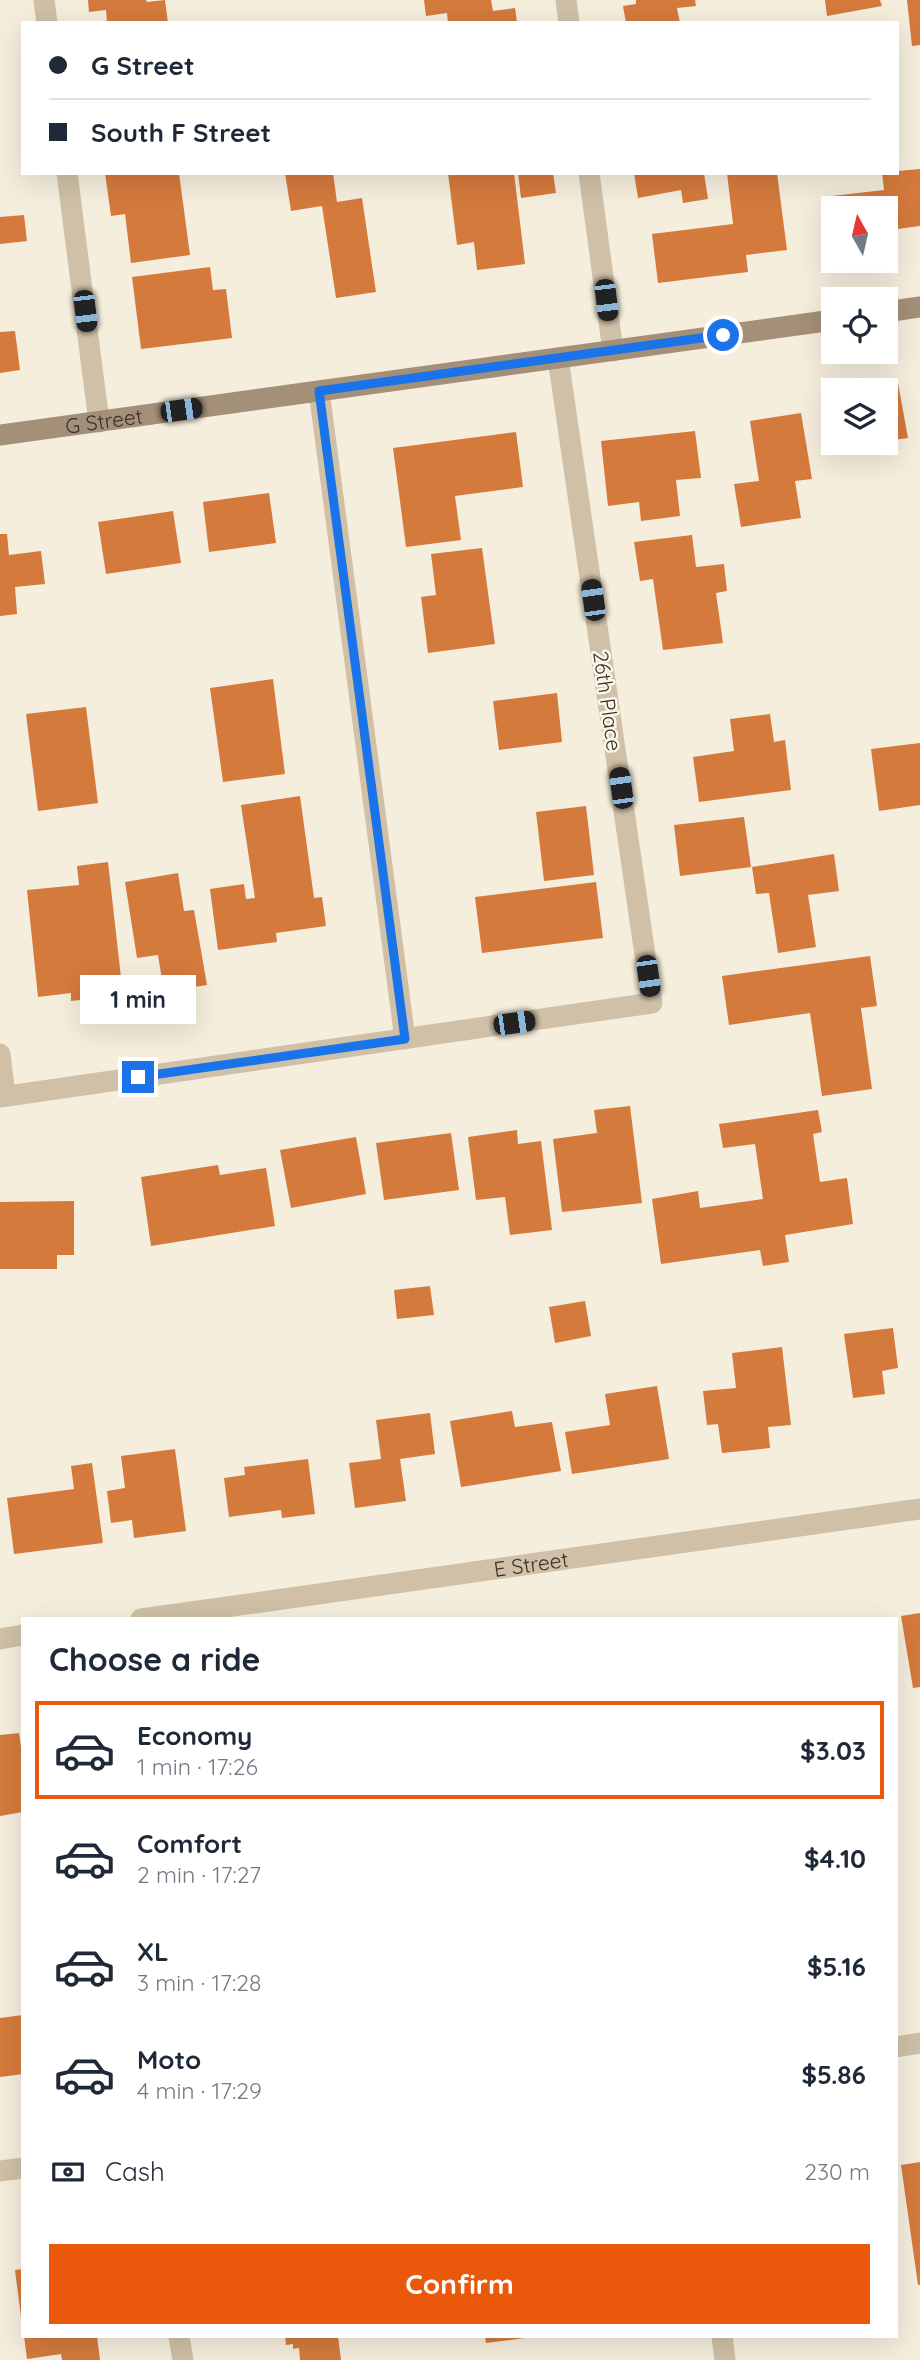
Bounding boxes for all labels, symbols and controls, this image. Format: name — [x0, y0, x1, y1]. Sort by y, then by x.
text: G Street — [91, 49, 195, 82]
text: South F Street — [91, 116, 271, 149]
north arrow — [821, 196, 898, 273]
map controls — [821, 196, 898, 455]
car — [594, 278, 619, 322]
button: locate — [821, 287, 898, 364]
car — [73, 289, 98, 333]
route start — [707, 319, 739, 351]
button: layers — [821, 378, 898, 455]
car — [159, 397, 204, 423]
street label: G Street — [64, 402, 144, 439]
car — [580, 578, 607, 622]
street label: 26th Place — [588, 649, 628, 753]
car — [608, 766, 635, 810]
car — [635, 954, 662, 998]
callout: 1 min — [80, 976, 196, 1024]
text: 1 min — [110, 985, 166, 1014]
car — [492, 1010, 537, 1036]
route end — [122, 1061, 154, 1093]
street label: E Street — [492, 1546, 570, 1582]
text: Choose a ride — [49, 1639, 261, 1679]
icon: car — [53, 1719, 116, 1782]
text: Economy — [137, 1719, 252, 1752]
text: $3.03 — [800, 1734, 866, 1767]
text: 1 min · 17:26 — [137, 1752, 258, 1781]
icon: car — [53, 1827, 116, 1890]
text: Comfort — [137, 1827, 242, 1860]
text: $4.10 — [804, 1842, 866, 1875]
text: 2 min · 17:27 — [137, 1860, 261, 1889]
icon: car — [53, 1935, 116, 1998]
text: XL — [137, 1935, 169, 1968]
text: $5.16 — [807, 1950, 866, 1983]
text: 3 min · 17:28 — [137, 1968, 261, 1997]
icon: car — [53, 2043, 116, 2106]
text: Moto — [137, 2043, 201, 2076]
text: $5.86 — [801, 2058, 866, 2091]
text: 4 min · 17:29 — [137, 2076, 262, 2105]
icon: cash — [49, 2153, 87, 2191]
text: Cash — [105, 2155, 165, 2188]
text: 230 m — [804, 2157, 870, 2186]
button: Confirm — [49, 2244, 870, 2324]

